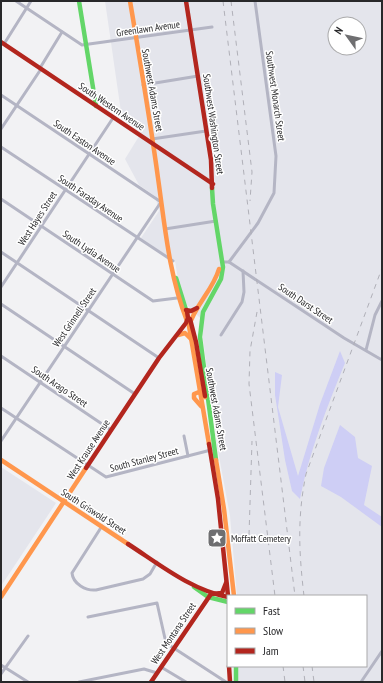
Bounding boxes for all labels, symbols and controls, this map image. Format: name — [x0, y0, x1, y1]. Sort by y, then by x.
north arrow — [327, 16, 367, 56]
street label: Greenlawn Avenue — [115, 18, 181, 39]
text: N — [331, 24, 346, 37]
street label: Southwest Adams Street — [139, 48, 166, 133]
street label: Southwest Monarch Street — [263, 50, 288, 142]
street label: Southwest Washington Street — [200, 73, 227, 175]
street label: South Western Avenue — [76, 79, 147, 133]
street label: South Easton Avenue — [51, 117, 118, 168]
street label: South Faraday Avenue — [56, 172, 126, 225]
street label: West Hayes Street — [15, 188, 60, 248]
street label: South Lydia Avenue — [60, 227, 123, 276]
street label: South Darst Street — [276, 280, 336, 327]
street label: West Grinnell Street — [50, 285, 99, 350]
street label: South Arago Street — [29, 363, 90, 410]
street label: Southwest Adams Street — [203, 367, 230, 452]
street label: West Krause Avenue — [64, 417, 113, 482]
street label: South Stanley Street — [109, 444, 180, 475]
street label: South Griswold Street — [59, 486, 129, 537]
place icon: Moffatt Cemetery — [206, 527, 228, 549]
place label: Moffatt Cemetery — [231, 532, 291, 545]
legend — [227, 595, 367, 667]
street label: West Montana Street — [148, 600, 199, 667]
text: Fast — [263, 603, 281, 618]
text: Slow — [263, 623, 284, 638]
text: Jam — [262, 643, 279, 658]

